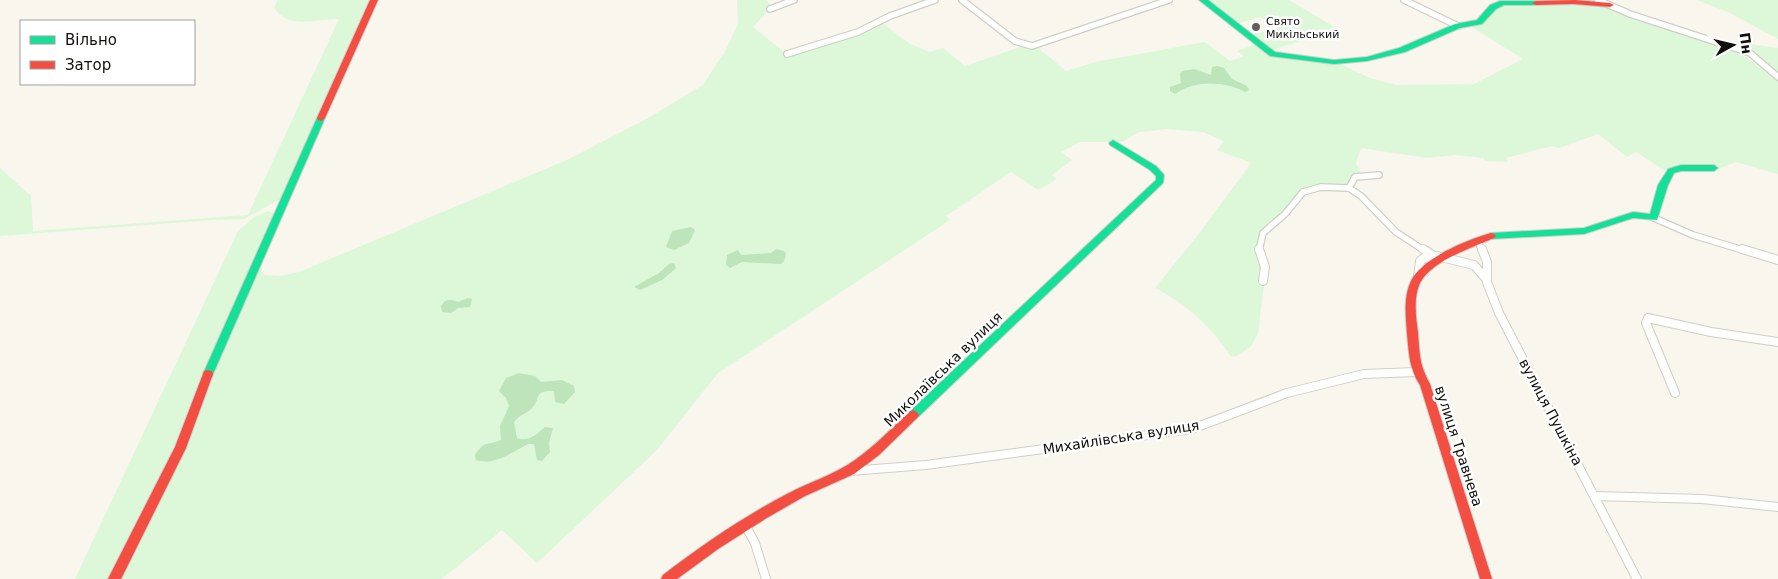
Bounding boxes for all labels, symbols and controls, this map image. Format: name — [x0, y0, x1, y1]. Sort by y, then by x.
place label: Свято Микільський — [1266, 15, 1339, 41]
legend — [20, 20, 195, 85]
north arrow — [1708, 20, 1758, 70]
marker: Свято Микільський — [1250, 21, 1262, 33]
text: Вільно — [65, 31, 117, 49]
text: Пн — [1736, 31, 1755, 55]
text: Затор — [65, 56, 111, 74]
street label: Миколаївська вулиця — [881, 308, 1005, 430]
street label: вулиця Пушкіна — [1516, 356, 1586, 468]
street label: вулиця Травнева — [1432, 384, 1486, 508]
street label: Михайлівська вулиця — [1042, 417, 1200, 457]

